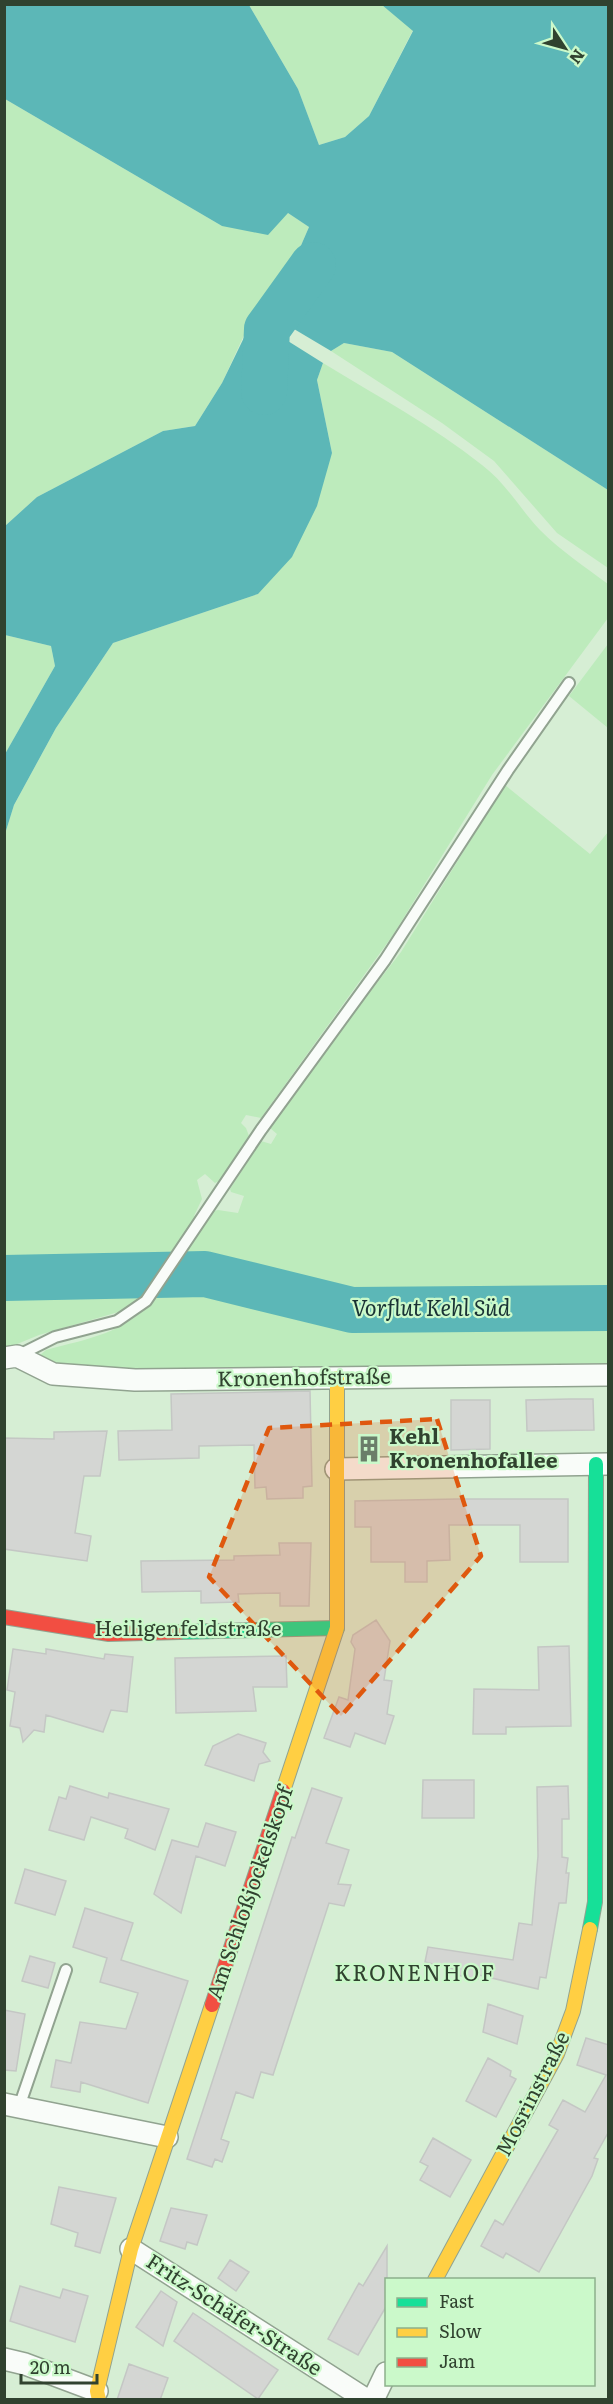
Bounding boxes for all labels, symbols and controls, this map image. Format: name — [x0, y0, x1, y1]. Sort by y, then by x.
north arrow — [535, 18, 595, 78]
text: N — [564, 45, 592, 70]
water label: Vorflut Kehl Süd — [352, 1290, 511, 1323]
street label: Kronenhofstraße — [217, 1358, 391, 1393]
place label: Kehl Kronenhofallee — [389, 1419, 558, 1474]
building icon: Kehl Kronenhofallee — [354, 1434, 384, 1464]
street label: Heiligenfeldstraße — [94, 1611, 282, 1642]
street label: Am Schloßjockelskopf — [197, 1780, 299, 2003]
district label: KRONENHOF — [334, 1955, 496, 1988]
street label: Mosrinstraße — [486, 2025, 576, 2161]
street label: Fritz-Schäfer-Straße — [141, 2244, 330, 2382]
legend — [385, 2278, 595, 2386]
text: Fast — [439, 2287, 475, 2314]
text: Slow — [439, 2317, 482, 2344]
scale bar — [21, 2347, 98, 2385]
text: Jam — [439, 2347, 475, 2374]
text: 20 m — [30, 2353, 71, 2380]

